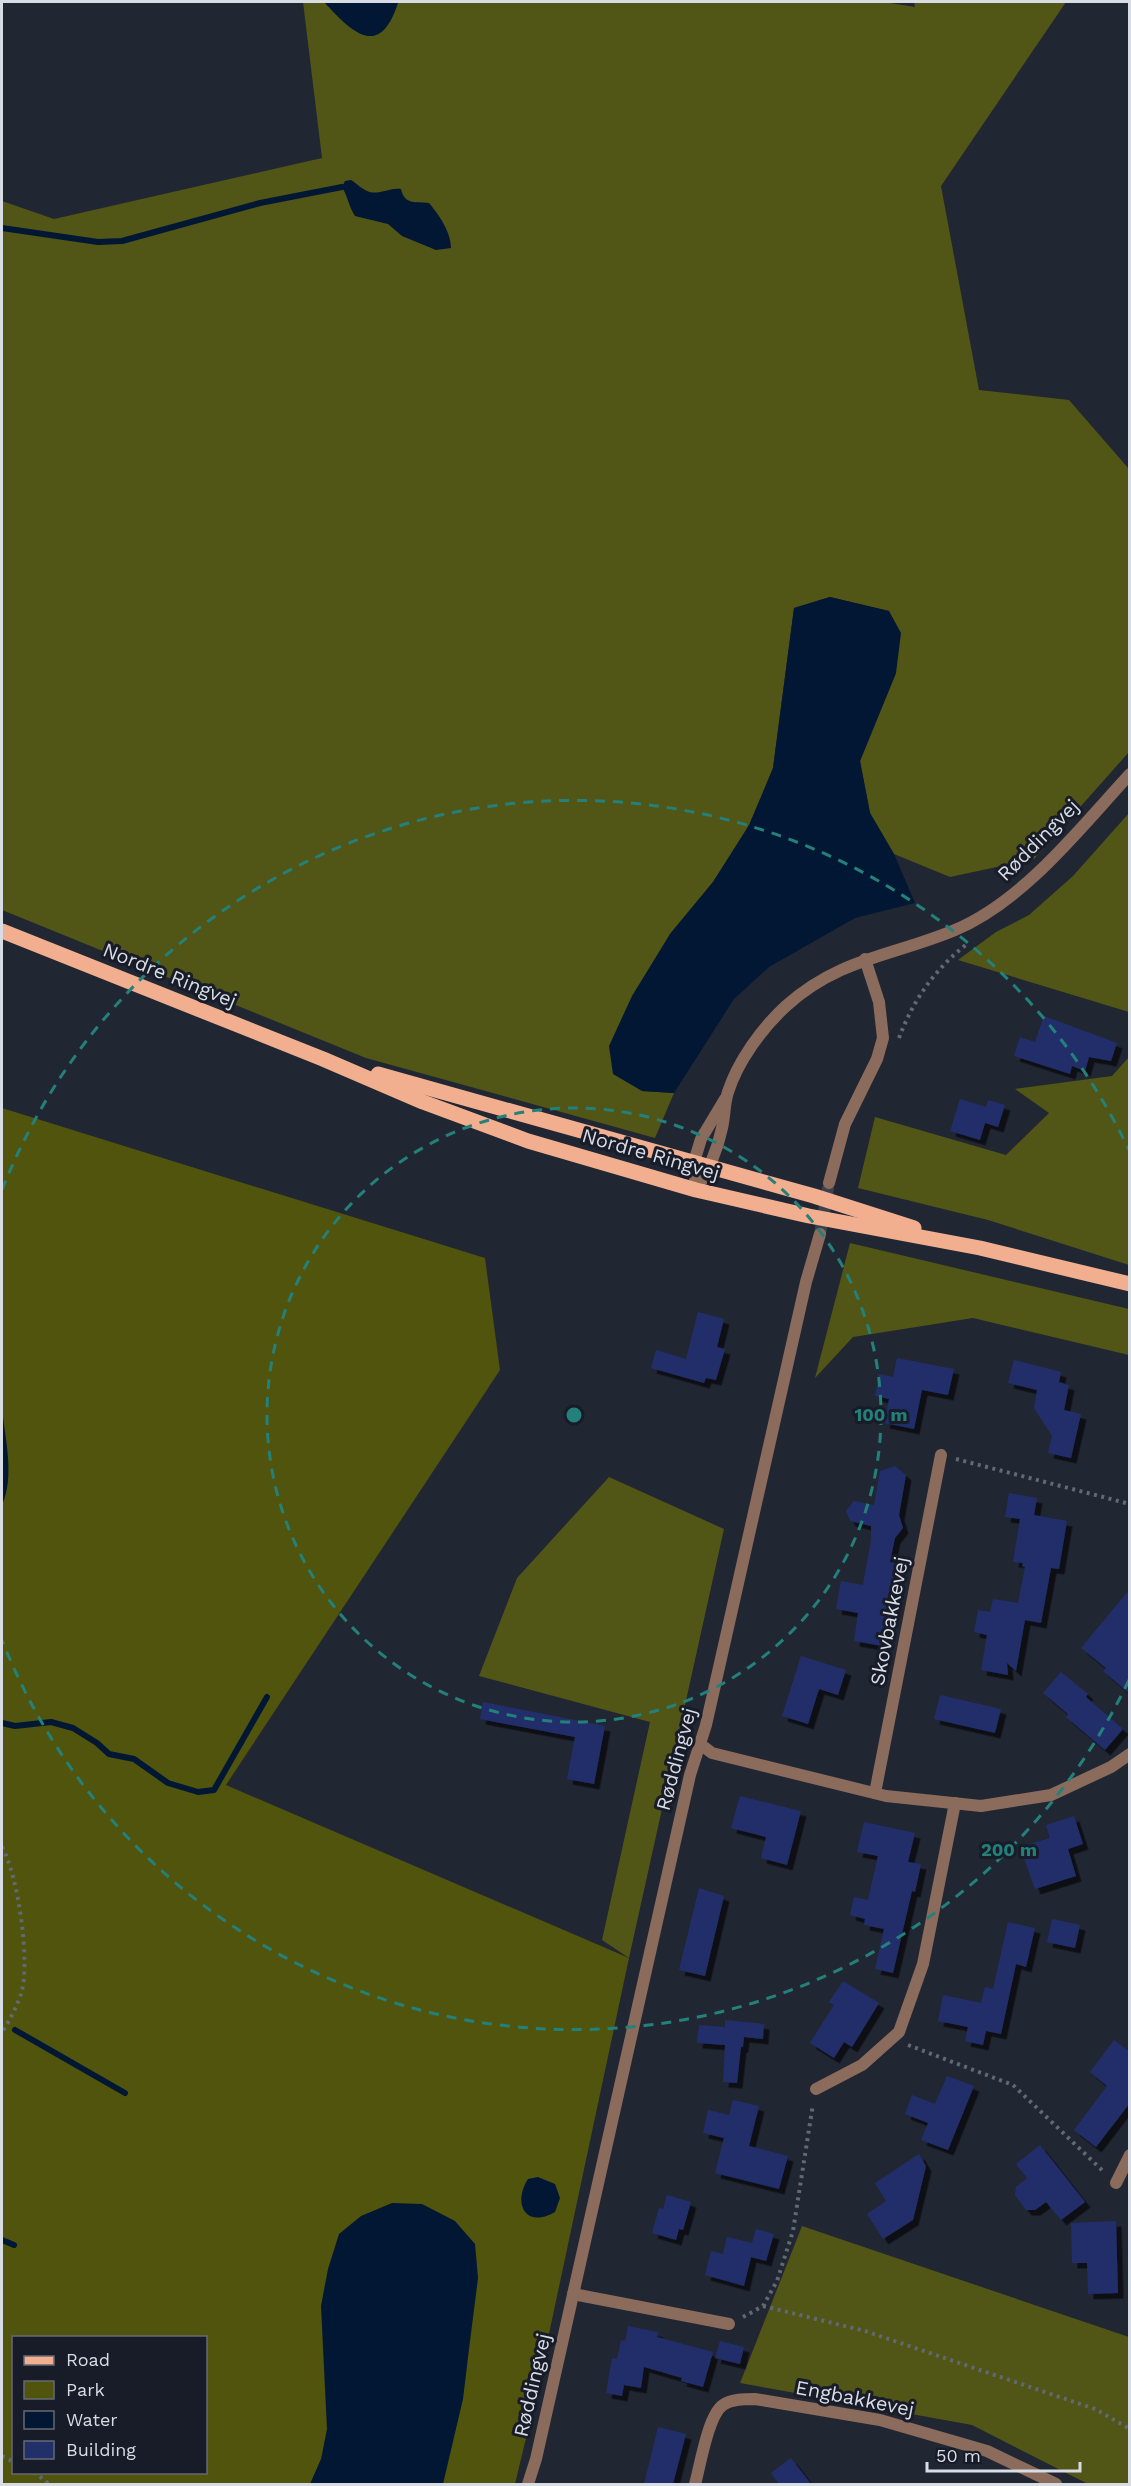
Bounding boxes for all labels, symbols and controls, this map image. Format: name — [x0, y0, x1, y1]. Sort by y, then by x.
street label: Røddingvej — [992, 794, 1084, 886]
street label: Nordre Ringvej — [100, 937, 240, 1013]
street label: Nordre Ringvej — [579, 1123, 723, 1185]
text: 100 m — [854, 1404, 908, 1425]
centre of rings — [564, 1405, 584, 1425]
street label: Skovbakkevej — [865, 1554, 913, 1688]
street label: Røddingvej — [651, 1705, 701, 1813]
text: 200 m — [981, 1839, 1037, 1860]
street label: Røddingvej — [508, 2331, 556, 2439]
legend — [12, 2336, 207, 2474]
text: Road — [66, 2349, 110, 2370]
street label: Engbakkevej — [794, 2375, 916, 2421]
text: Park — [66, 2379, 105, 2400]
text: Water — [66, 2409, 118, 2430]
scale bar — [927, 2435, 1080, 2473]
text: Building — [66, 2439, 136, 2460]
text: 50 m — [936, 2445, 981, 2466]

